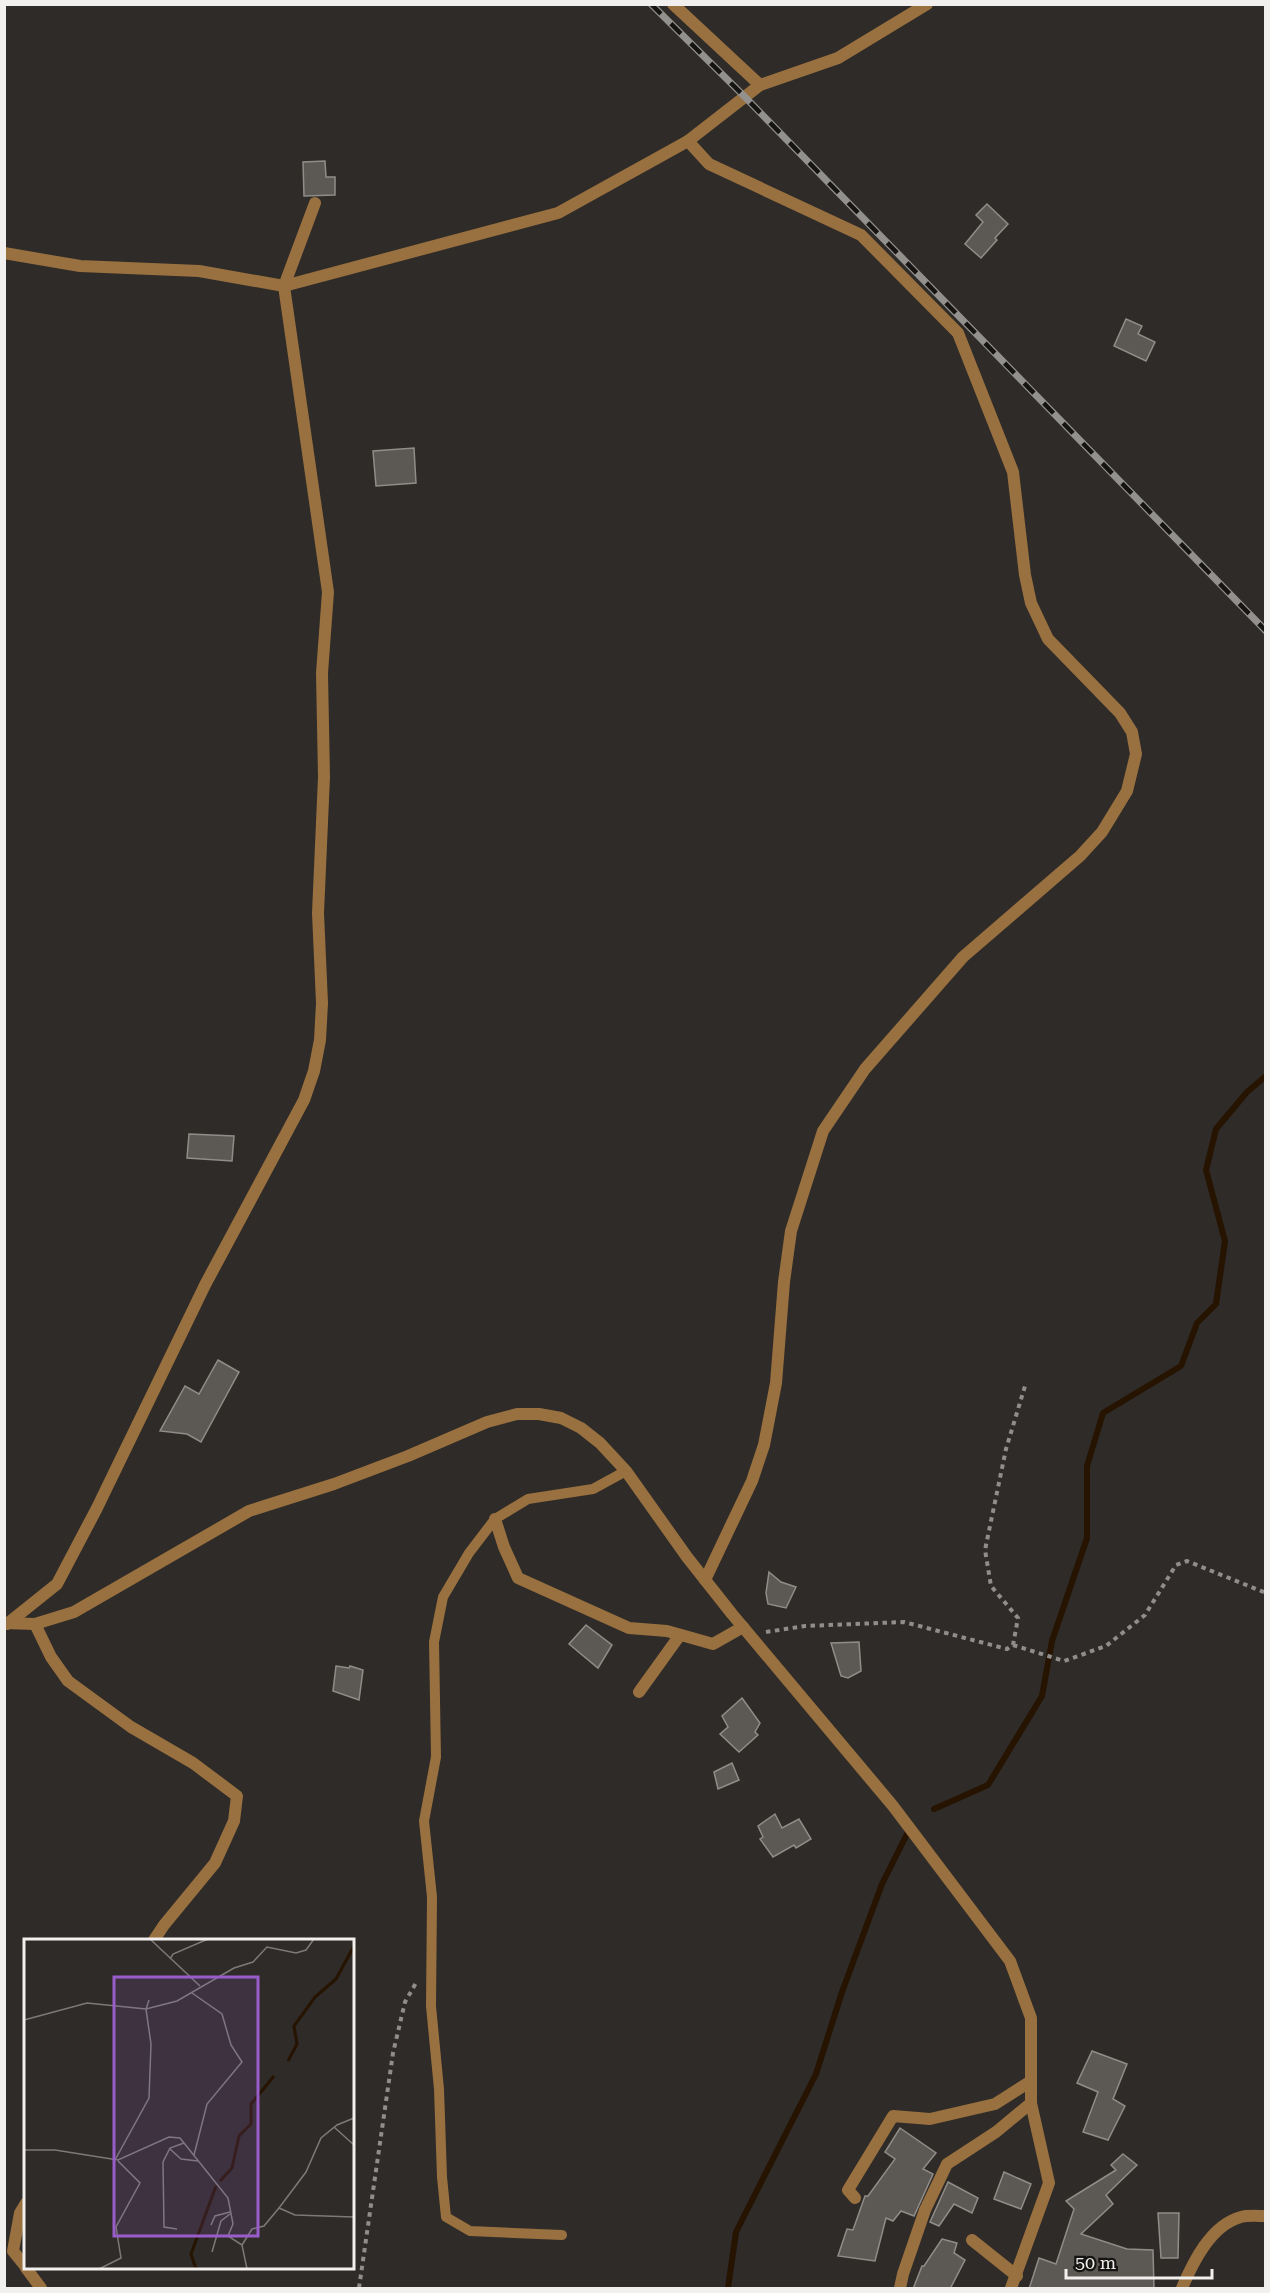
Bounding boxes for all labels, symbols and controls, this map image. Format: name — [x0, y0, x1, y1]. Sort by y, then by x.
inset map — [24, 1939, 354, 2269]
scale bar — [1066, 2242, 1212, 2280]
text: 50 m — [1075, 2252, 1116, 2273]

